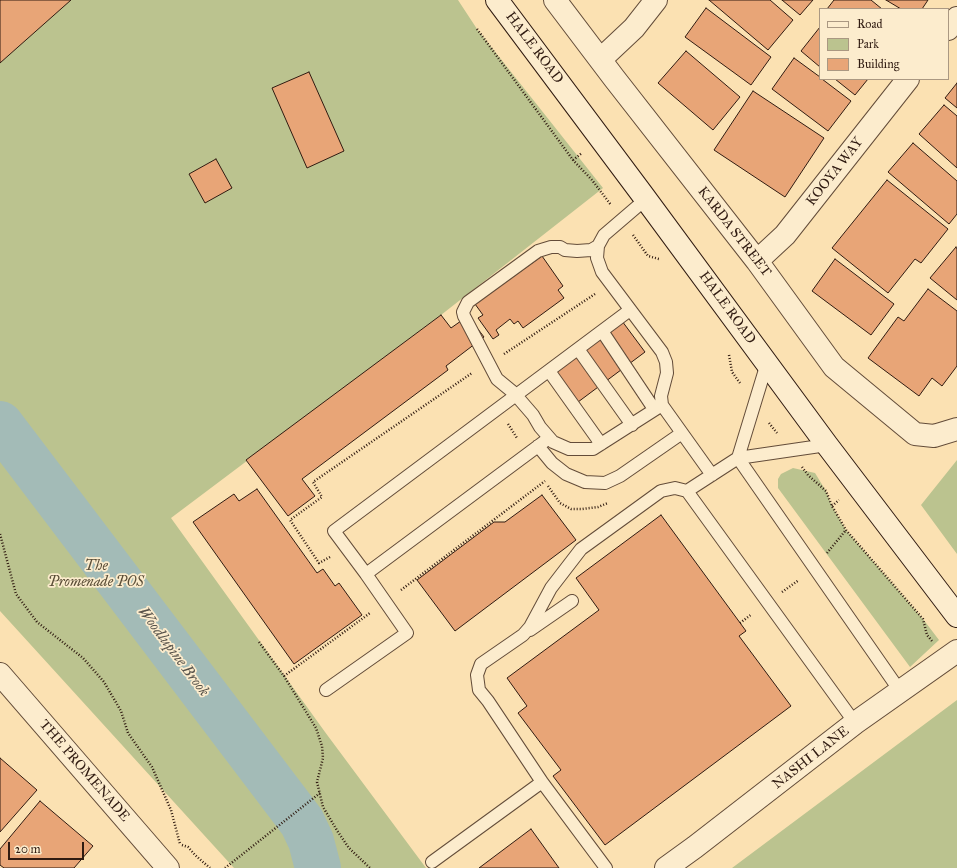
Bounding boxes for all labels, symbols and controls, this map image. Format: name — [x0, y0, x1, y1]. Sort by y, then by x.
legend — [819, 8, 949, 80]
street label: HALE ROAD — [502, 9, 566, 87]
text: Road — [857, 17, 883, 31]
text: Park — [857, 37, 879, 51]
text: Building — [857, 57, 899, 71]
street label: KOOYA WAY — [803, 134, 867, 210]
street label: KARDA STREET — [694, 184, 774, 280]
street label: HALE ROAD — [695, 268, 759, 348]
park label: The Promenade POS — [48, 559, 144, 592]
water label: Woodlupine Brook — [134, 604, 212, 700]
street label: THE PROMENADE — [35, 717, 133, 825]
street label: NASHI LANE — [769, 723, 853, 793]
scale bar — [10, 834, 86, 860]
text: 20 m — [15, 842, 41, 856]

